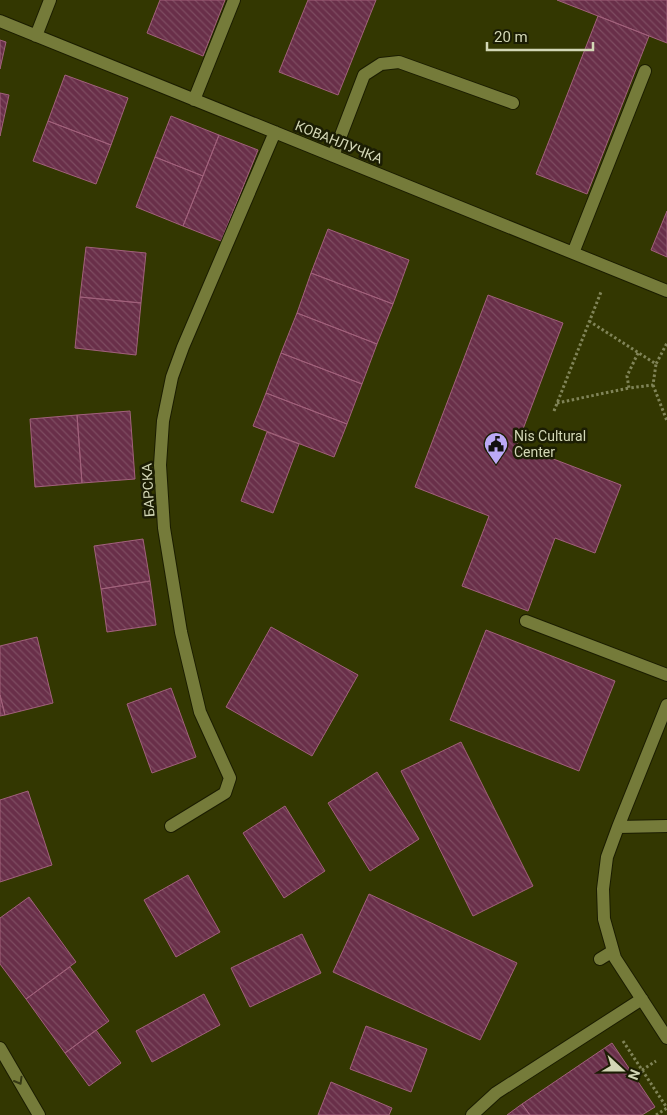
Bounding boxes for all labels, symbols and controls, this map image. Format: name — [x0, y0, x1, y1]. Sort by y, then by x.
scale bar — [487, 20, 593, 52]
text: 20 m — [494, 28, 528, 46]
street label: КОВАНЛУЧКА — [293, 117, 385, 167]
place label: Nis Cultural Center — [514, 428, 586, 460]
public building icon: Nis Cultural Center — [483, 431, 509, 465]
street label: БАРСКА — [139, 463, 157, 517]
north arrow — [597, 1045, 647, 1095]
text: N — [625, 1067, 643, 1082]
one-way arrow — [13, 1076, 23, 1085]

